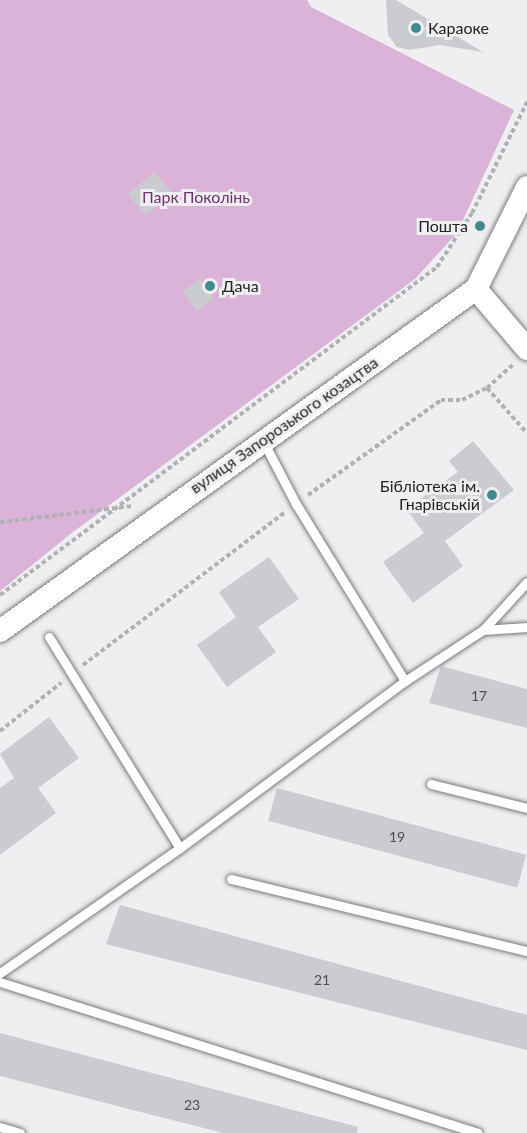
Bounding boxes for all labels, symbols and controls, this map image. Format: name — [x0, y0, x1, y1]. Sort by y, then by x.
place label: Караоке — [428, 18, 489, 38]
marker: Караоке — [409, 21, 423, 35]
park label: Парк Поколінь — [142, 187, 250, 207]
place label: Пошта — [418, 216, 468, 236]
marker: Пошта — [473, 219, 487, 233]
place label: Дача — [222, 276, 259, 296]
marker: Дача — [203, 279, 217, 293]
street label: вулиця Запорозького козацтва — [186, 353, 382, 497]
place label: Бібліотека ім. Гнарівській — [380, 476, 480, 514]
marker: Бібліотека ім. Гнарівській — [485, 488, 499, 502]
house number: 17 — [471, 688, 487, 704]
house number: 19 — [389, 829, 405, 845]
house number: 21 — [314, 972, 330, 988]
house number: 23 — [184, 1097, 200, 1113]

